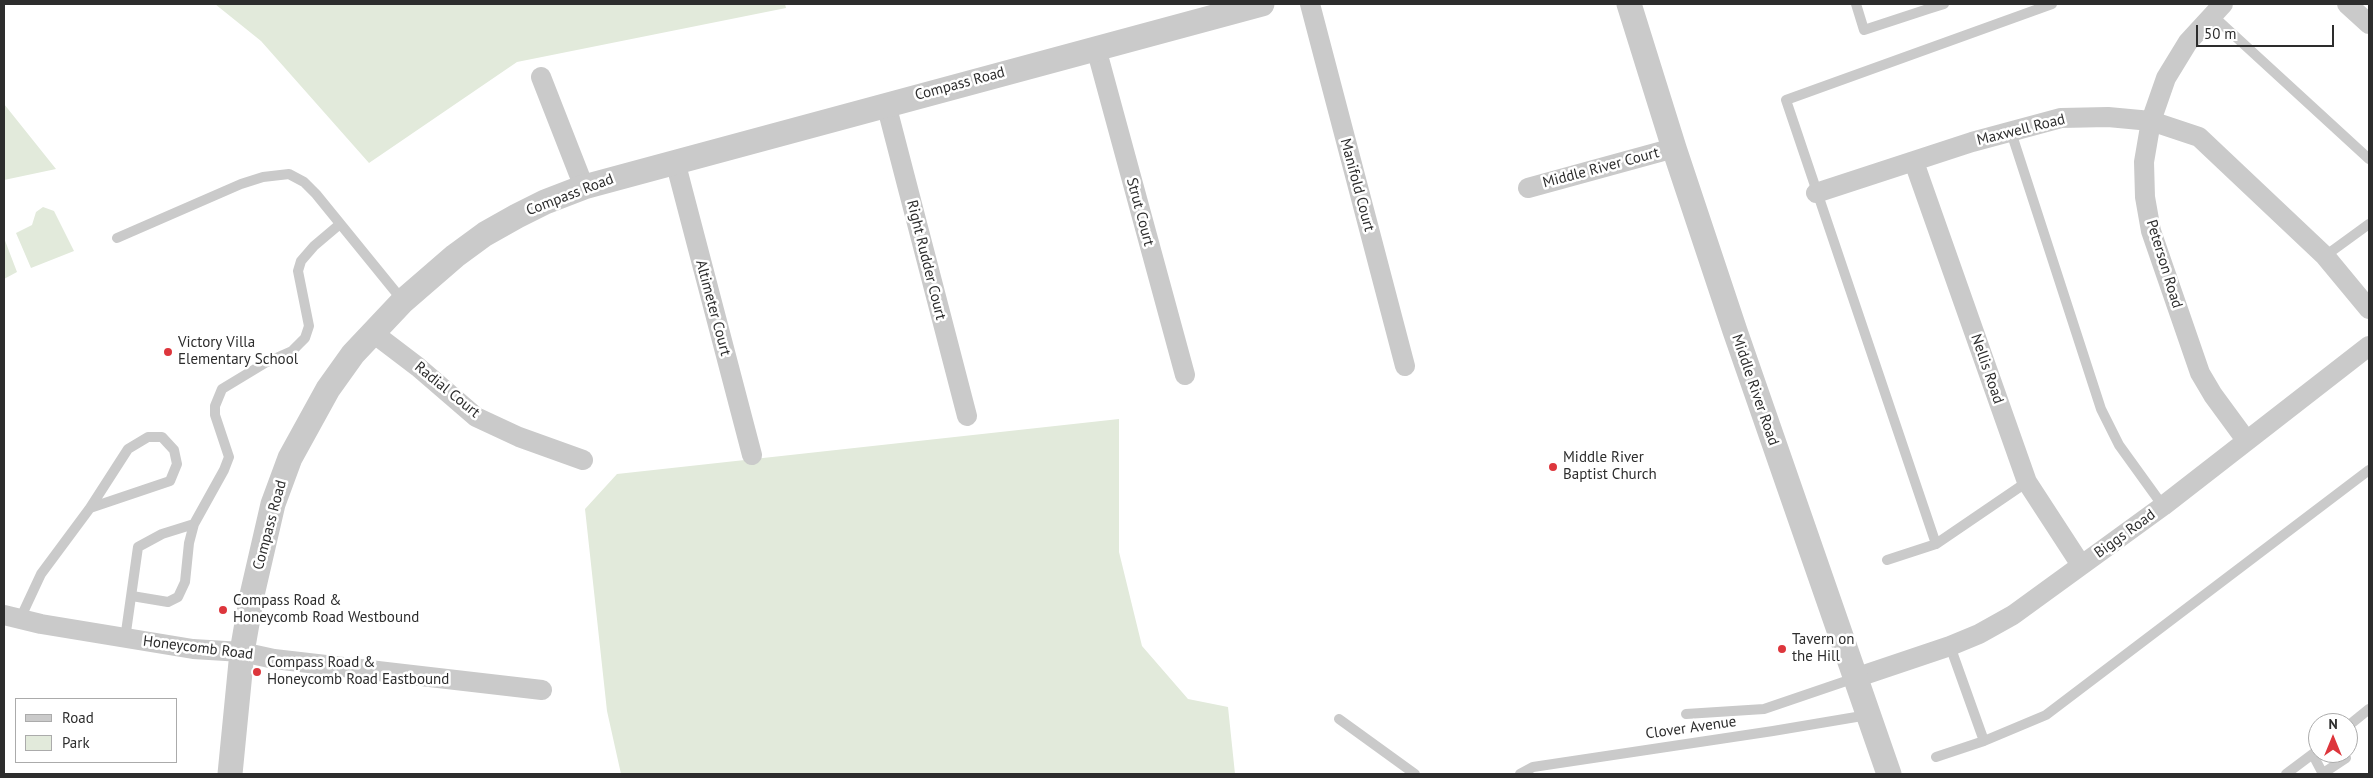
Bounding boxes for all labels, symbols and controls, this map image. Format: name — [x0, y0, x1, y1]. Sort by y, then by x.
scale bar — [2198, 15, 2336, 47]
text: 50 m — [2204, 24, 2237, 43]
street label: Compass Road — [913, 63, 1007, 105]
street label: Maxwell Road — [1975, 110, 2067, 150]
street label: Manifold Court — [1336, 137, 1378, 233]
street label: Middle River Court — [1541, 144, 1661, 192]
street label: Compass Road — [524, 170, 616, 220]
street label: Strut Court — [1122, 176, 1158, 248]
street label: Right Rudder Court — [902, 198, 950, 322]
street label: Peterson Road — [2142, 218, 2186, 310]
street label: Altimeter Court — [692, 258, 734, 358]
street label: Middle River Road — [1728, 332, 1782, 448]
street label: Nellis Road — [1967, 332, 2007, 406]
place label: Victory Villa Elementary School — [178, 334, 298, 369]
marker: Victory Villa Elementary School — [162, 346, 174, 358]
street label: Radial Court — [411, 358, 483, 422]
place label: Middle River Baptist Church — [1563, 449, 1657, 484]
marker: Middle River Baptist Church — [1547, 461, 1559, 473]
street label: Compass Road — [249, 478, 291, 572]
street label: Biggs Road — [2091, 506, 2159, 562]
place label: Compass Road & Honeycomb Road Westbound — [233, 592, 419, 627]
marker: Compass Road & Honeycomb Road Westbound — [217, 604, 229, 616]
place label: Tavern on the Hill — [1792, 631, 1854, 666]
street label: Honeycomb Road — [142, 632, 254, 664]
marker: Tavern on the Hill — [1776, 643, 1788, 655]
place label: Compass Road & Honeycomb Road Eastbound — [267, 654, 449, 689]
marker: Compass Road & Honeycomb Road Eastbound — [251, 666, 263, 678]
legend — [15, 698, 178, 763]
text: Road — [62, 708, 94, 727]
street label: Clover Avenue — [1644, 713, 1738, 743]
north arrow — [2308, 713, 2358, 763]
text: N — [2328, 715, 2338, 733]
text: Park — [62, 733, 90, 752]

